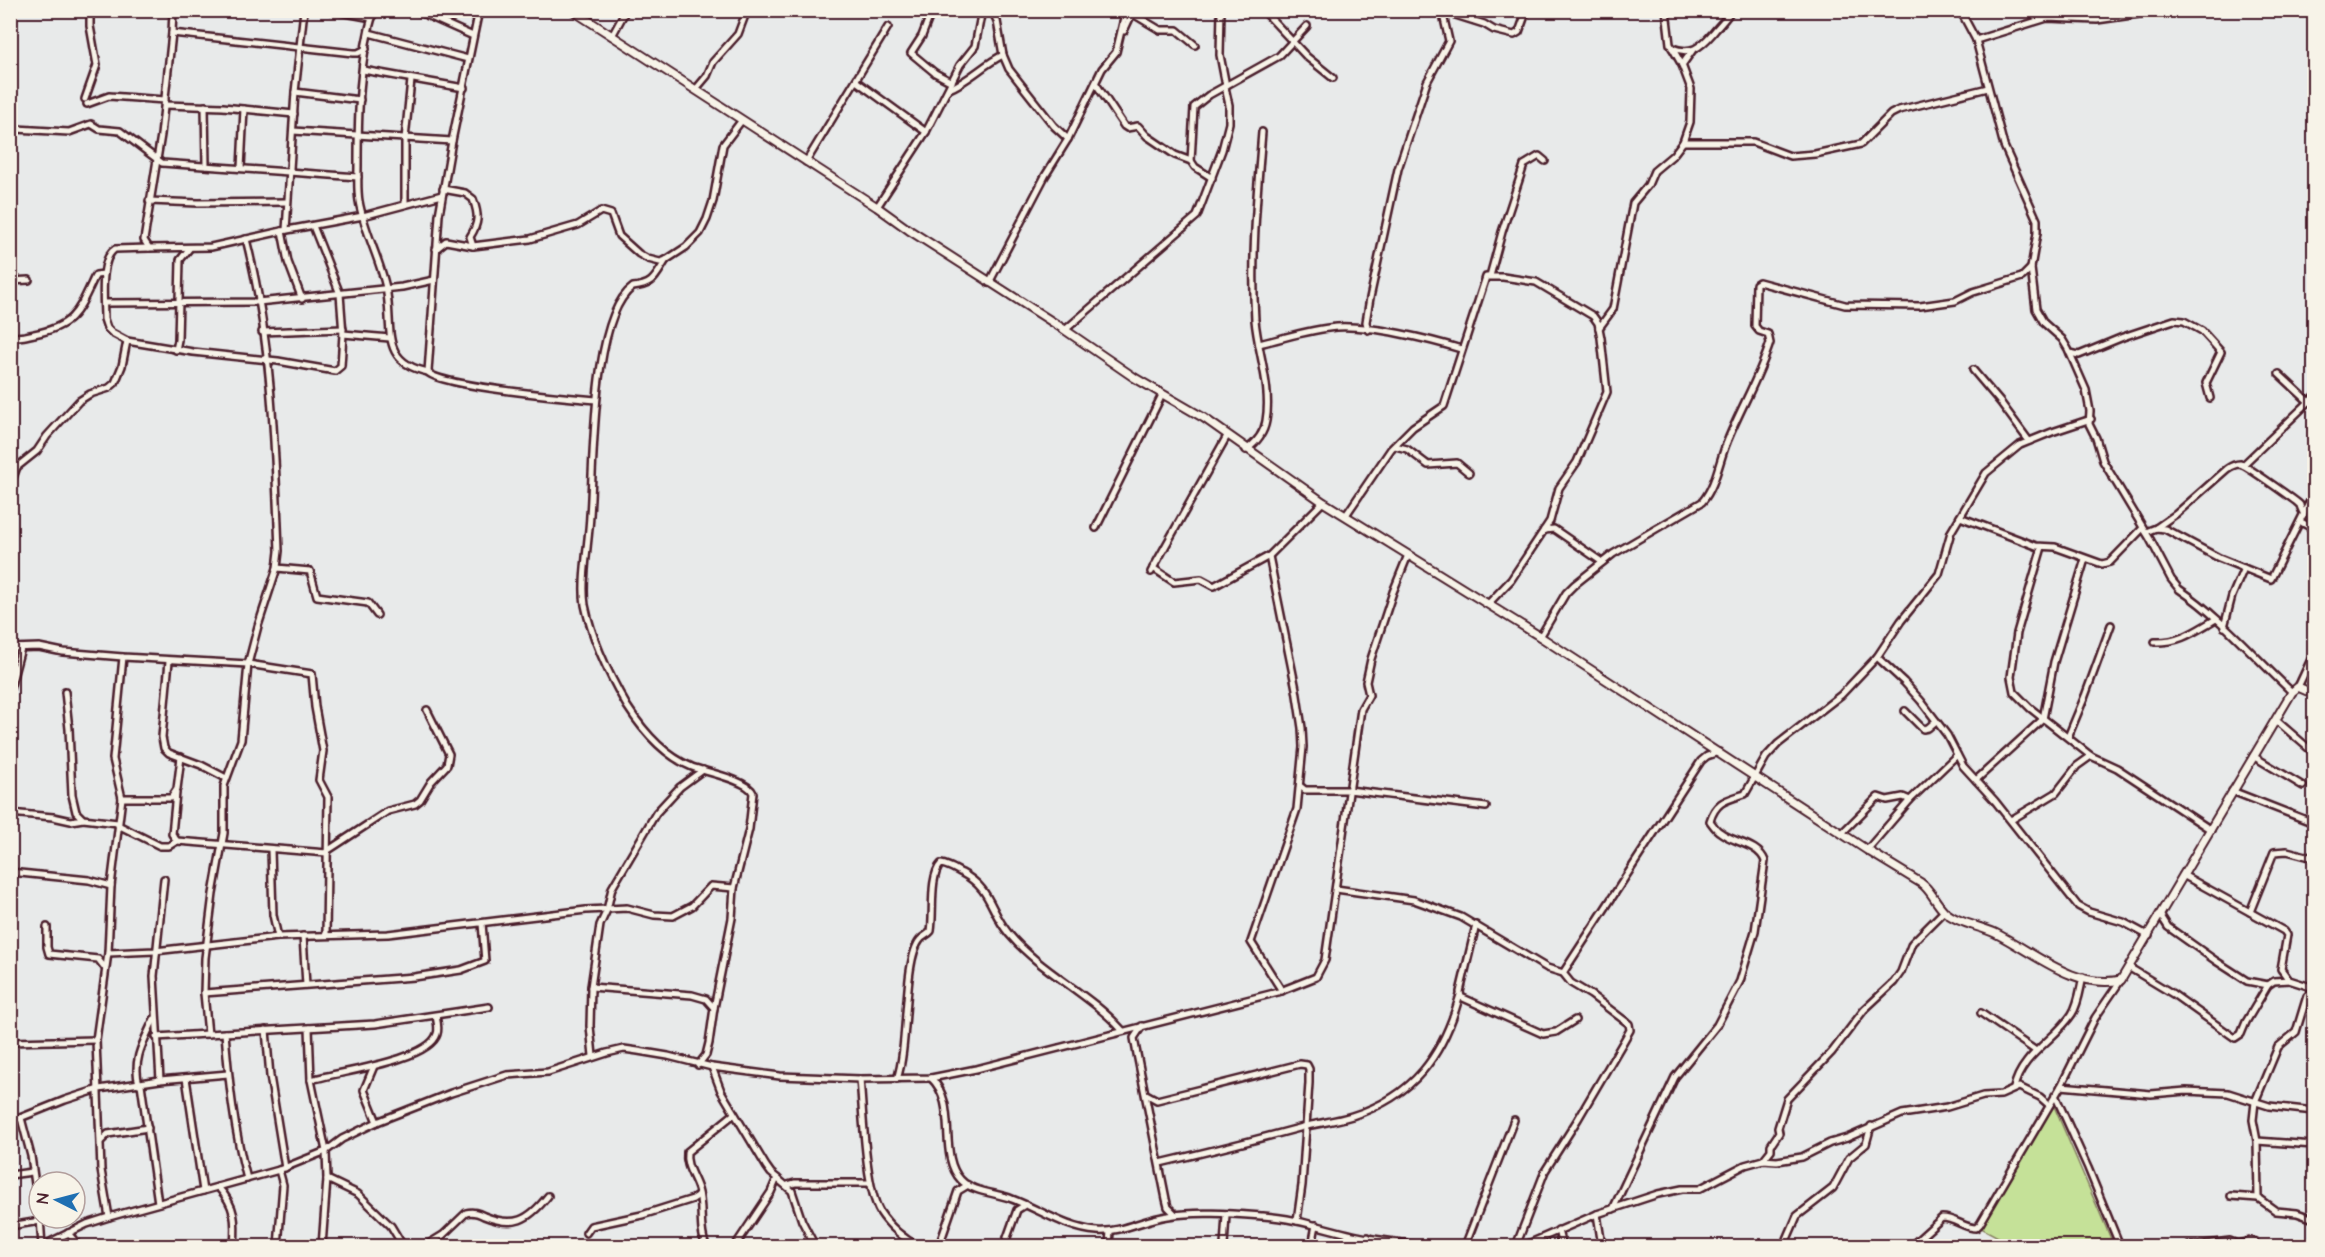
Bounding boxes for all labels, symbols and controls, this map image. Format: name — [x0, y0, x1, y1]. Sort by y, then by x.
north arrow — [27, 1170, 87, 1230]
text: N — [32, 1192, 55, 1205]

